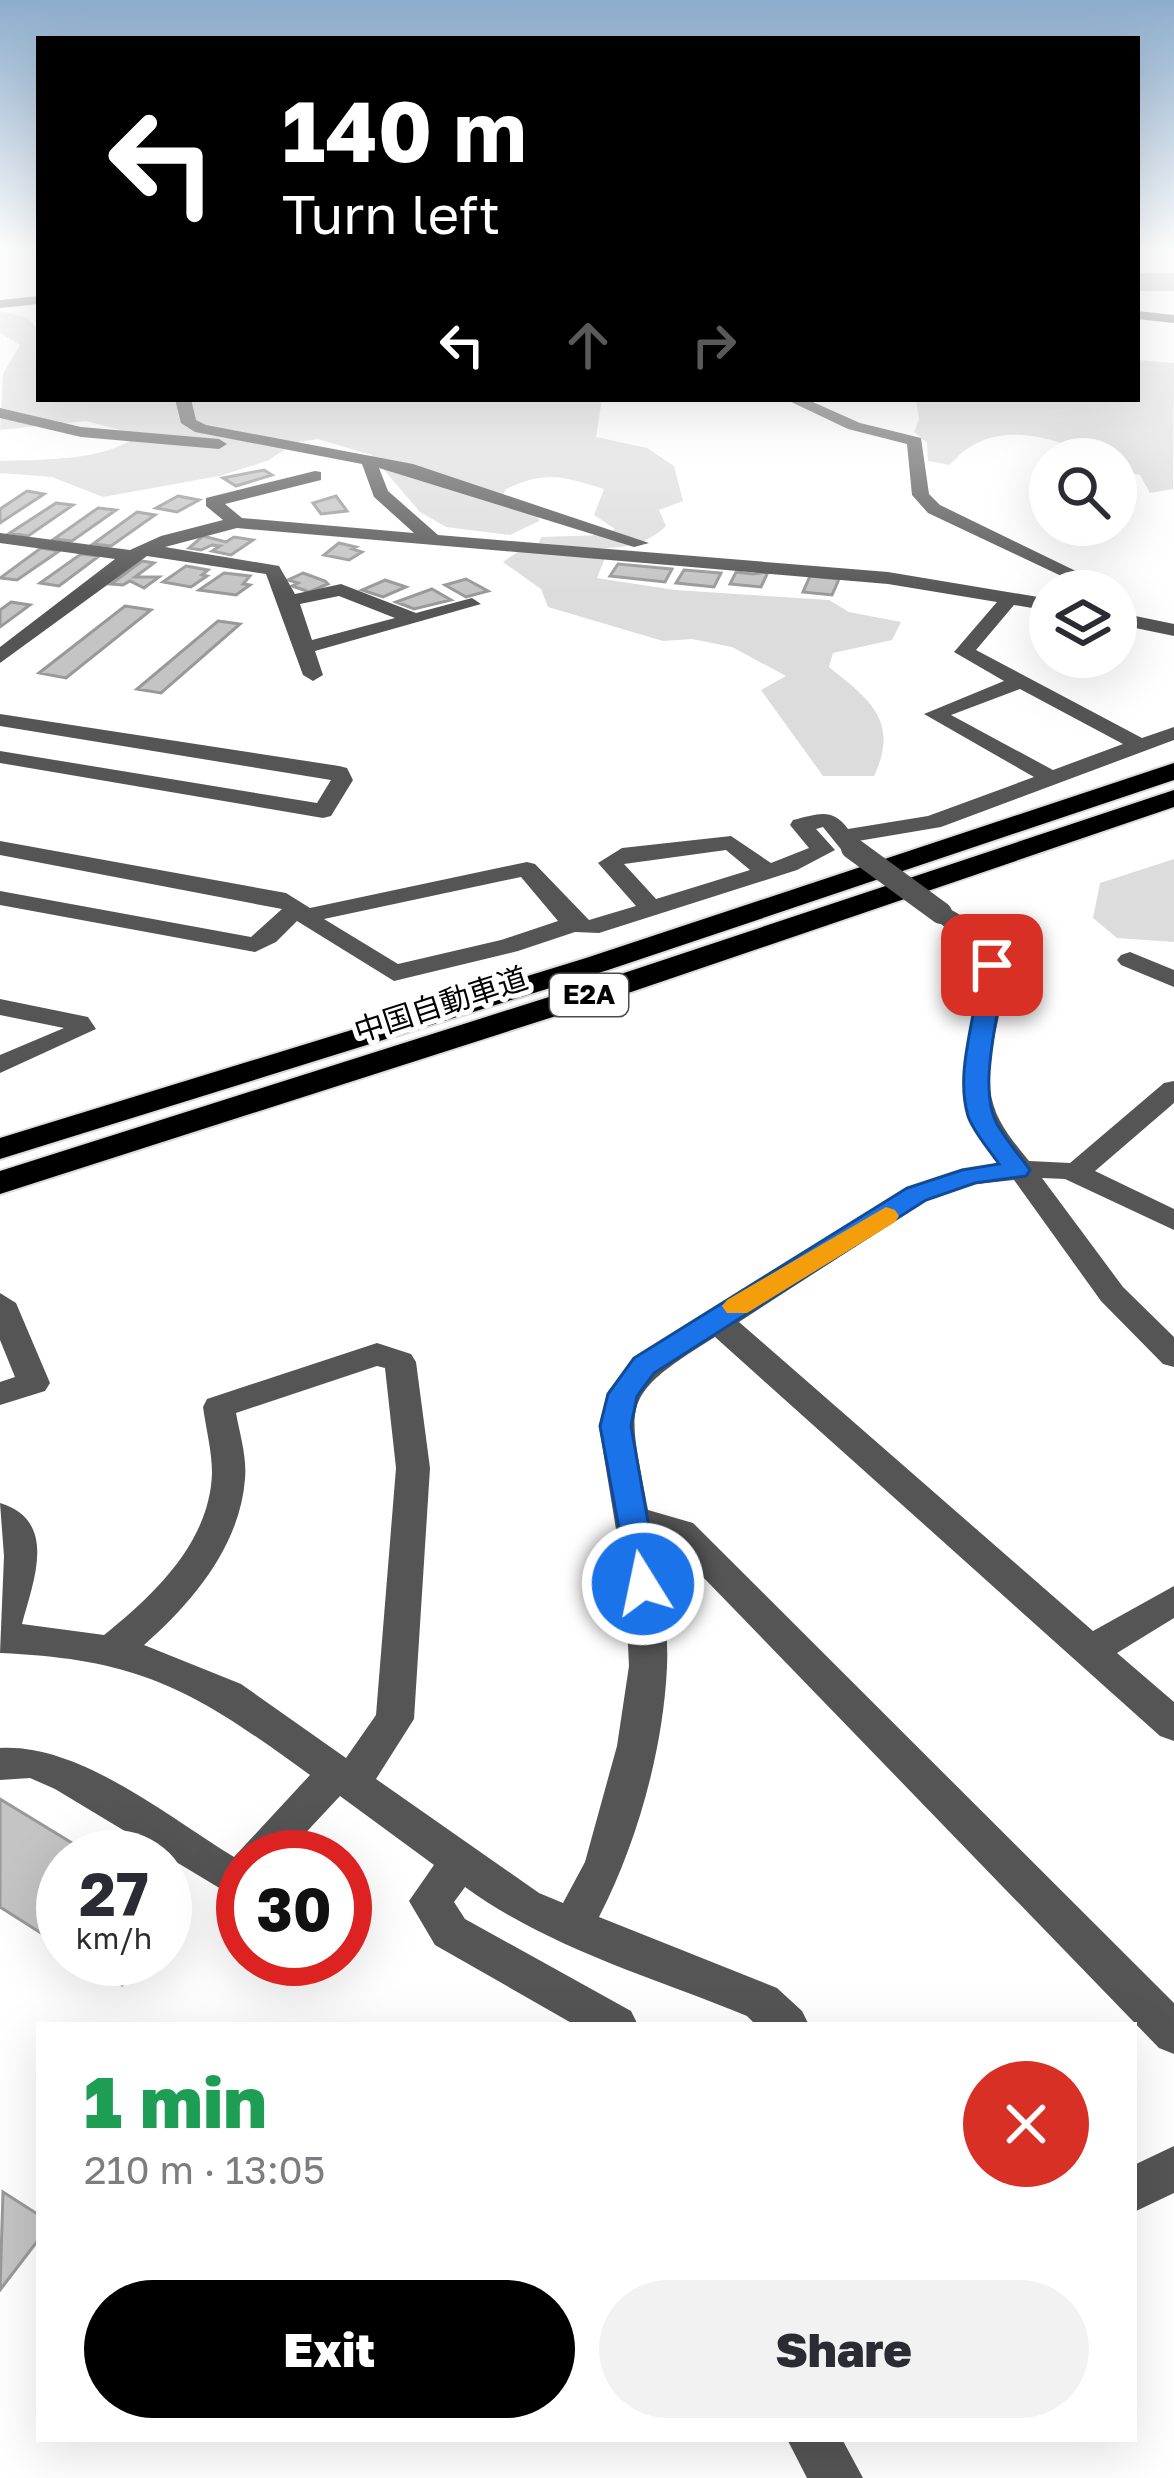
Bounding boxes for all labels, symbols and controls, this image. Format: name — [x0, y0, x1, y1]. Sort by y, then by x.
text: 140 m — [282, 80, 527, 180]
icon: left — [84, 84, 240, 240]
text: Turn left — [282, 181, 500, 246]
icon: left — [429, 312, 495, 378]
icon: ahead — [555, 312, 621, 378]
icon: right — [681, 312, 747, 378]
map controls — [1029, 438, 1137, 678]
button: search — [1029, 438, 1137, 546]
button: layers — [1029, 570, 1137, 678]
pin — [941, 914, 1043, 1016]
icon: arrive — [959, 932, 1025, 998]
street label: 中国自動車道 — [350, 959, 532, 1049]
road number: E2A — [550, 974, 628, 1016]
position arrow — [580, 1521, 706, 1647]
speed limit sign: 30 — [216, 1830, 372, 1986]
text: 27 — [79, 1857, 149, 1929]
text: km/h — [76, 1920, 152, 1956]
text: 1 min — [84, 2057, 267, 2144]
button: close — [963, 2061, 1089, 2187]
text: 210 m · 13:05 — [84, 2146, 325, 2193]
button: Exit — [84, 2280, 575, 2418]
button: Share — [599, 2280, 1089, 2418]

